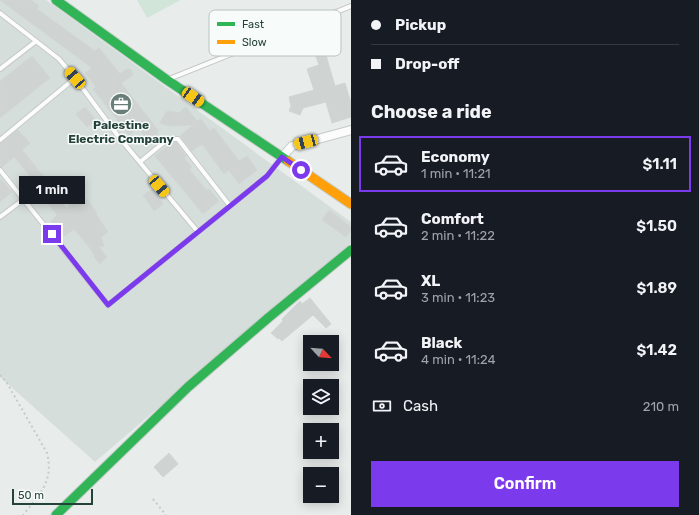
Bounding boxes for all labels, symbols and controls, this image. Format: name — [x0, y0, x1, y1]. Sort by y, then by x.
legend — [209, 10, 341, 56]
text: Pickup — [395, 16, 446, 34]
text: Fast — [242, 18, 265, 31]
text: Slow — [242, 36, 267, 49]
text: Drop-off — [395, 55, 459, 73]
car — [63, 65, 87, 91]
car — [180, 85, 206, 109]
office icon: Palestine Electric Company — [108, 91, 134, 117]
text: Choose a ride — [371, 101, 492, 123]
place label: Palestine Electric Company — [68, 118, 174, 146]
car — [293, 133, 319, 151]
icon: car — [373, 146, 409, 182]
text: Economy — [421, 148, 490, 166]
text: $1.11 — [642, 155, 677, 173]
route start — [292, 161, 310, 179]
text: 1 min · 11:21 — [421, 166, 491, 181]
car — [147, 173, 171, 199]
callout: 1 min — [19, 176, 85, 204]
text: 1 min — [36, 182, 68, 197]
icon: car — [373, 208, 409, 244]
text: Comfort — [421, 210, 484, 228]
text: $1.50 — [636, 217, 677, 235]
route end — [43, 225, 61, 243]
text: 2 min · 11:22 — [421, 228, 495, 243]
icon: car — [373, 270, 409, 306]
text: XL — [421, 272, 440, 290]
text: $1.89 — [637, 279, 677, 297]
text: 3 min · 11:23 — [421, 290, 495, 305]
icon: car — [373, 332, 409, 368]
text: Black — [421, 334, 462, 352]
north arrow — [303, 335, 339, 371]
map controls — [303, 335, 339, 503]
text: $1.42 — [636, 341, 677, 359]
text: 4 min · 11:24 — [421, 352, 496, 367]
button: layers — [303, 379, 339, 415]
icon: cash — [371, 395, 393, 417]
text: Cash — [403, 397, 438, 415]
text: 210 m — [643, 399, 679, 414]
button: + — [303, 423, 339, 459]
button: Confirm — [371, 461, 679, 507]
button: − — [303, 467, 339, 503]
scale bar — [12, 487, 93, 506]
text: 50 m — [18, 489, 44, 502]

